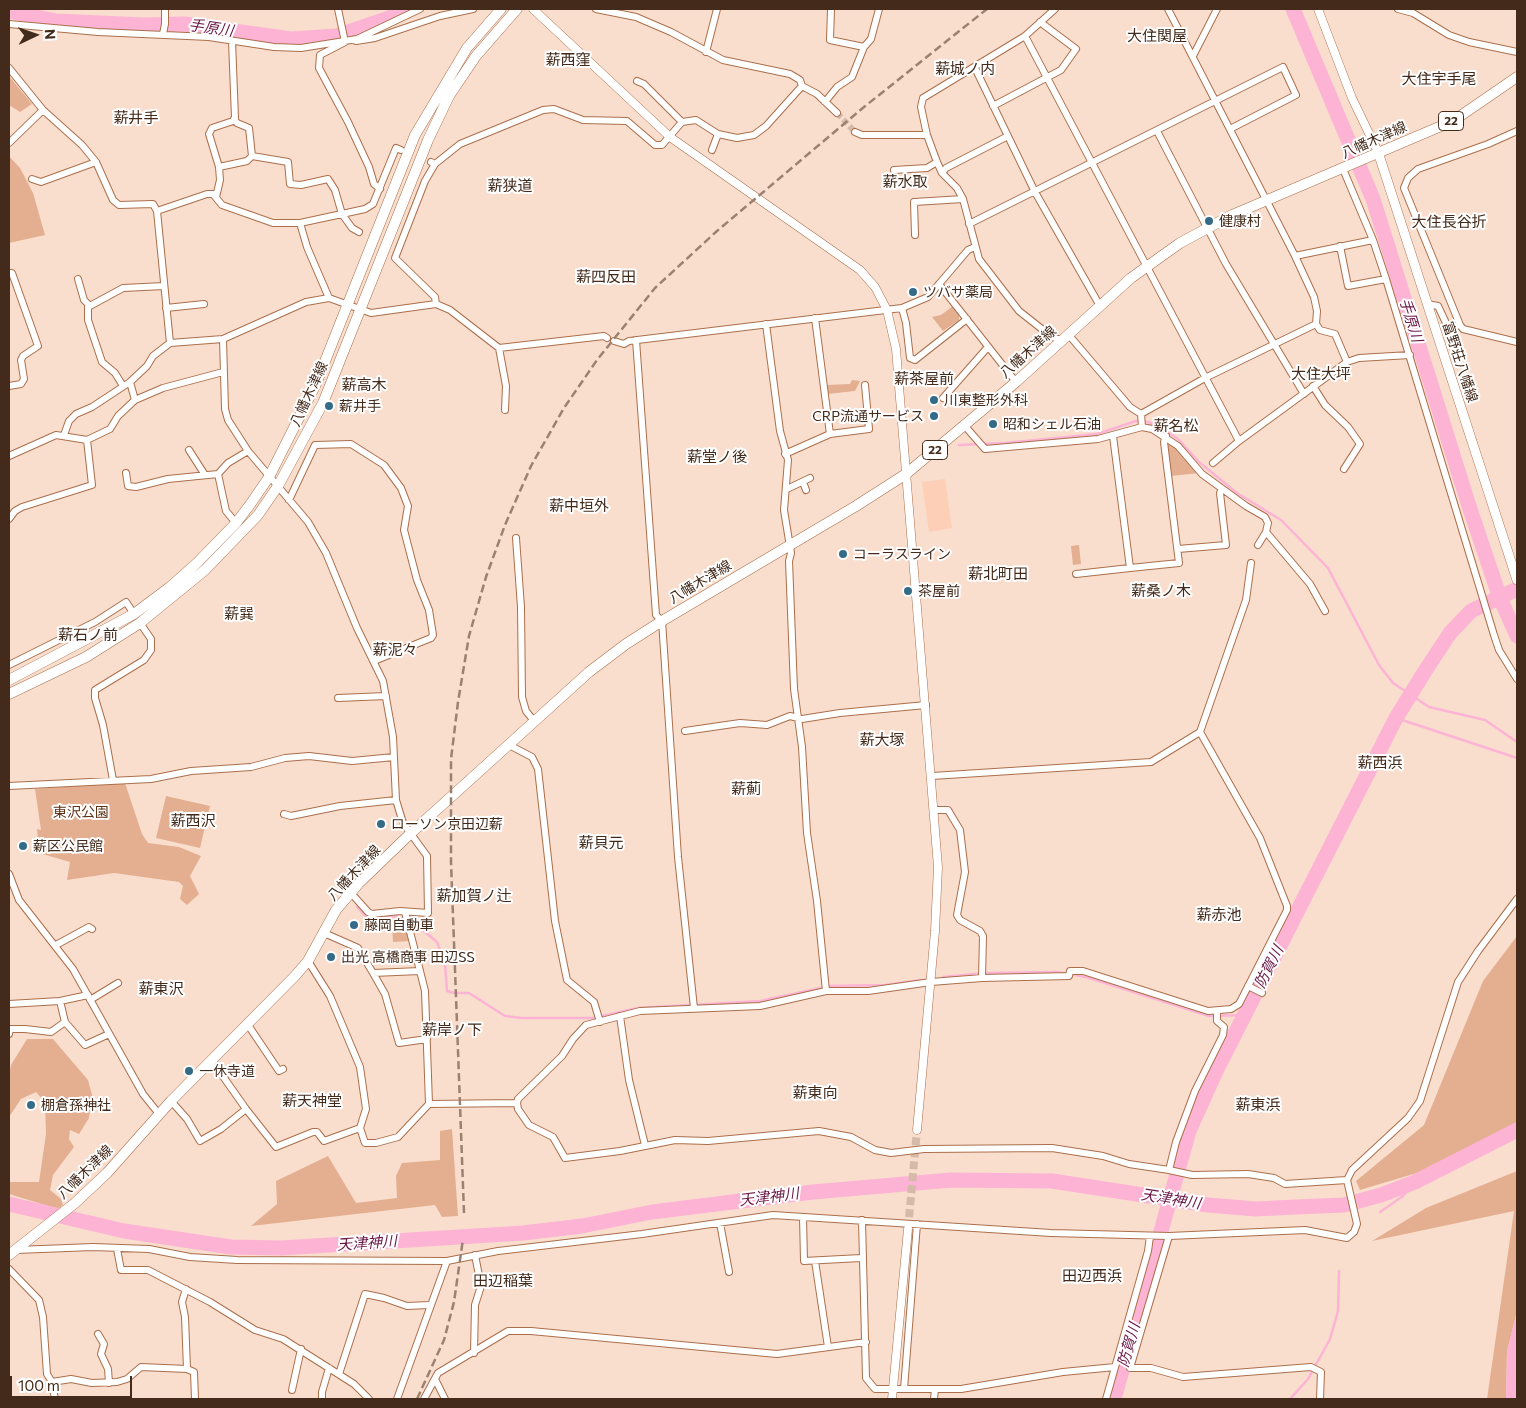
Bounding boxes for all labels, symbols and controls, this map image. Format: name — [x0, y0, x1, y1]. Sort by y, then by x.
north arrow — [10, 10, 60, 60]
water label: 手原川 — [187, 16, 235, 40]
district label: 大住関屋 — [1127, 27, 1187, 45]
text: N — [42, 29, 59, 40]
district label: 薪西窪 — [546, 51, 590, 69]
district label: 薪城ノ内 — [935, 60, 995, 78]
district label: 大住宇手尾 — [1402, 70, 1476, 88]
district label: 薪井手 — [114, 109, 158, 127]
road number: 22 — [1438, 112, 1464, 130]
street label: 八幡木津線 — [1339, 118, 1409, 162]
district label: 薪水取 — [883, 173, 927, 191]
district label: 薪狭道 — [488, 177, 532, 195]
place label: 健康村 — [1219, 213, 1261, 229]
district label: 大住長谷折 — [1412, 213, 1486, 231]
marker: 健康村 — [1203, 215, 1215, 227]
district label: 薪四反田 — [576, 268, 636, 286]
place label: ツバサ薬局 — [923, 284, 993, 300]
marker: ツバサ薬局 — [907, 286, 919, 298]
water label: 手原川 — [1396, 296, 1426, 344]
street label: 富野荘八幡線 — [1439, 319, 1481, 405]
street label: 八幡木津線 — [996, 322, 1060, 382]
street label: 八幡木津線 — [287, 359, 331, 429]
district label: 大住大坪 — [1291, 365, 1351, 383]
district label: 薪茶屋前 — [894, 370, 954, 388]
district label: 薪高木 — [342, 376, 386, 394]
place label: 川東整形外科 — [944, 392, 1028, 408]
marker: 川東整形外科 — [928, 394, 940, 406]
place label: 薪井手 — [339, 398, 381, 414]
marker: 薪井手 — [323, 400, 335, 412]
place label: CRP流通サービス — [812, 408, 924, 424]
marker: CRP流通サービス — [928, 410, 940, 422]
place label: 昭和シェル石油 — [1003, 416, 1101, 432]
district label: 薪名松 — [1154, 417, 1198, 435]
marker: 昭和シェル石油 — [987, 418, 999, 430]
road number: 22 — [922, 440, 948, 460]
district label: 薪堂ノ後 — [687, 448, 747, 466]
district label: 薪中垣外 — [549, 497, 609, 515]
place label: コーラスライン — [853, 546, 951, 562]
marker: コーラスライン — [837, 548, 849, 560]
street label: 八幡木津線 — [666, 557, 734, 607]
district label: 薪北町田 — [968, 565, 1028, 583]
district label: 薪桑ノ木 — [1131, 582, 1191, 600]
place label: 茶屋前 — [918, 583, 960, 599]
marker: 茶屋前 — [902, 585, 914, 597]
district label: 薪巽 — [224, 605, 254, 623]
district label: 薪石ノ前 — [58, 626, 118, 644]
district label: 薪泥々 — [373, 641, 417, 659]
district label: 薪大塚 — [860, 731, 904, 749]
district label: 薪西浜 — [1358, 754, 1402, 772]
district label: 薪薊 — [731, 780, 761, 798]
park label: 東沢公園 — [53, 804, 109, 820]
district label: 薪西沢 — [171, 812, 215, 830]
place label: ローソン京田辺薪 — [391, 816, 503, 832]
marker: ローソン京田辺薪 — [375, 818, 387, 830]
district label: 薪貝元 — [579, 834, 623, 852]
place label: 薪区公民館 — [33, 838, 103, 854]
marker: 薪区公民館 — [17, 840, 29, 852]
street label: 八幡木津線 — [324, 842, 384, 904]
district label: 薪加賀ノ辻 — [437, 887, 511, 905]
district label: 薪赤池 — [1197, 906, 1241, 924]
place label: 藤岡自動車 — [364, 917, 434, 933]
marker: 藤岡自動車 — [348, 919, 360, 931]
water label: 防賀川 — [1251, 943, 1287, 991]
place label: 出光 高橋商事 田辺SS — [341, 949, 475, 965]
marker: 出光 高橋商事 田辺SS — [325, 951, 337, 963]
district label: 薪東沢 — [139, 980, 183, 998]
district label: 薪岸ノ下 — [422, 1021, 482, 1039]
place label: 一休寺道 — [199, 1063, 255, 1079]
marker: 一休寺道 — [183, 1065, 195, 1077]
district label: 薪東向 — [793, 1084, 837, 1102]
district label: 薪天神堂 — [282, 1092, 342, 1110]
district label: 薪東浜 — [1236, 1096, 1280, 1114]
place label: 棚倉孫神社 — [41, 1097, 111, 1113]
marker: 棚倉孫神社 — [25, 1099, 37, 1111]
street label: 八幡木津線 — [54, 1142, 116, 1202]
water label: 天津神川 — [738, 1184, 800, 1210]
water label: 天津神川 — [1140, 1185, 1202, 1213]
water label: 天津神川 — [336, 1232, 398, 1254]
district label: 田辺西浜 — [1062, 1267, 1122, 1285]
district label: 田辺稲葉 — [473, 1272, 533, 1290]
water label: 防賀川 — [1114, 1321, 1144, 1369]
scale bar — [12, 1366, 135, 1398]
text: 100 m — [18, 1376, 60, 1394]

